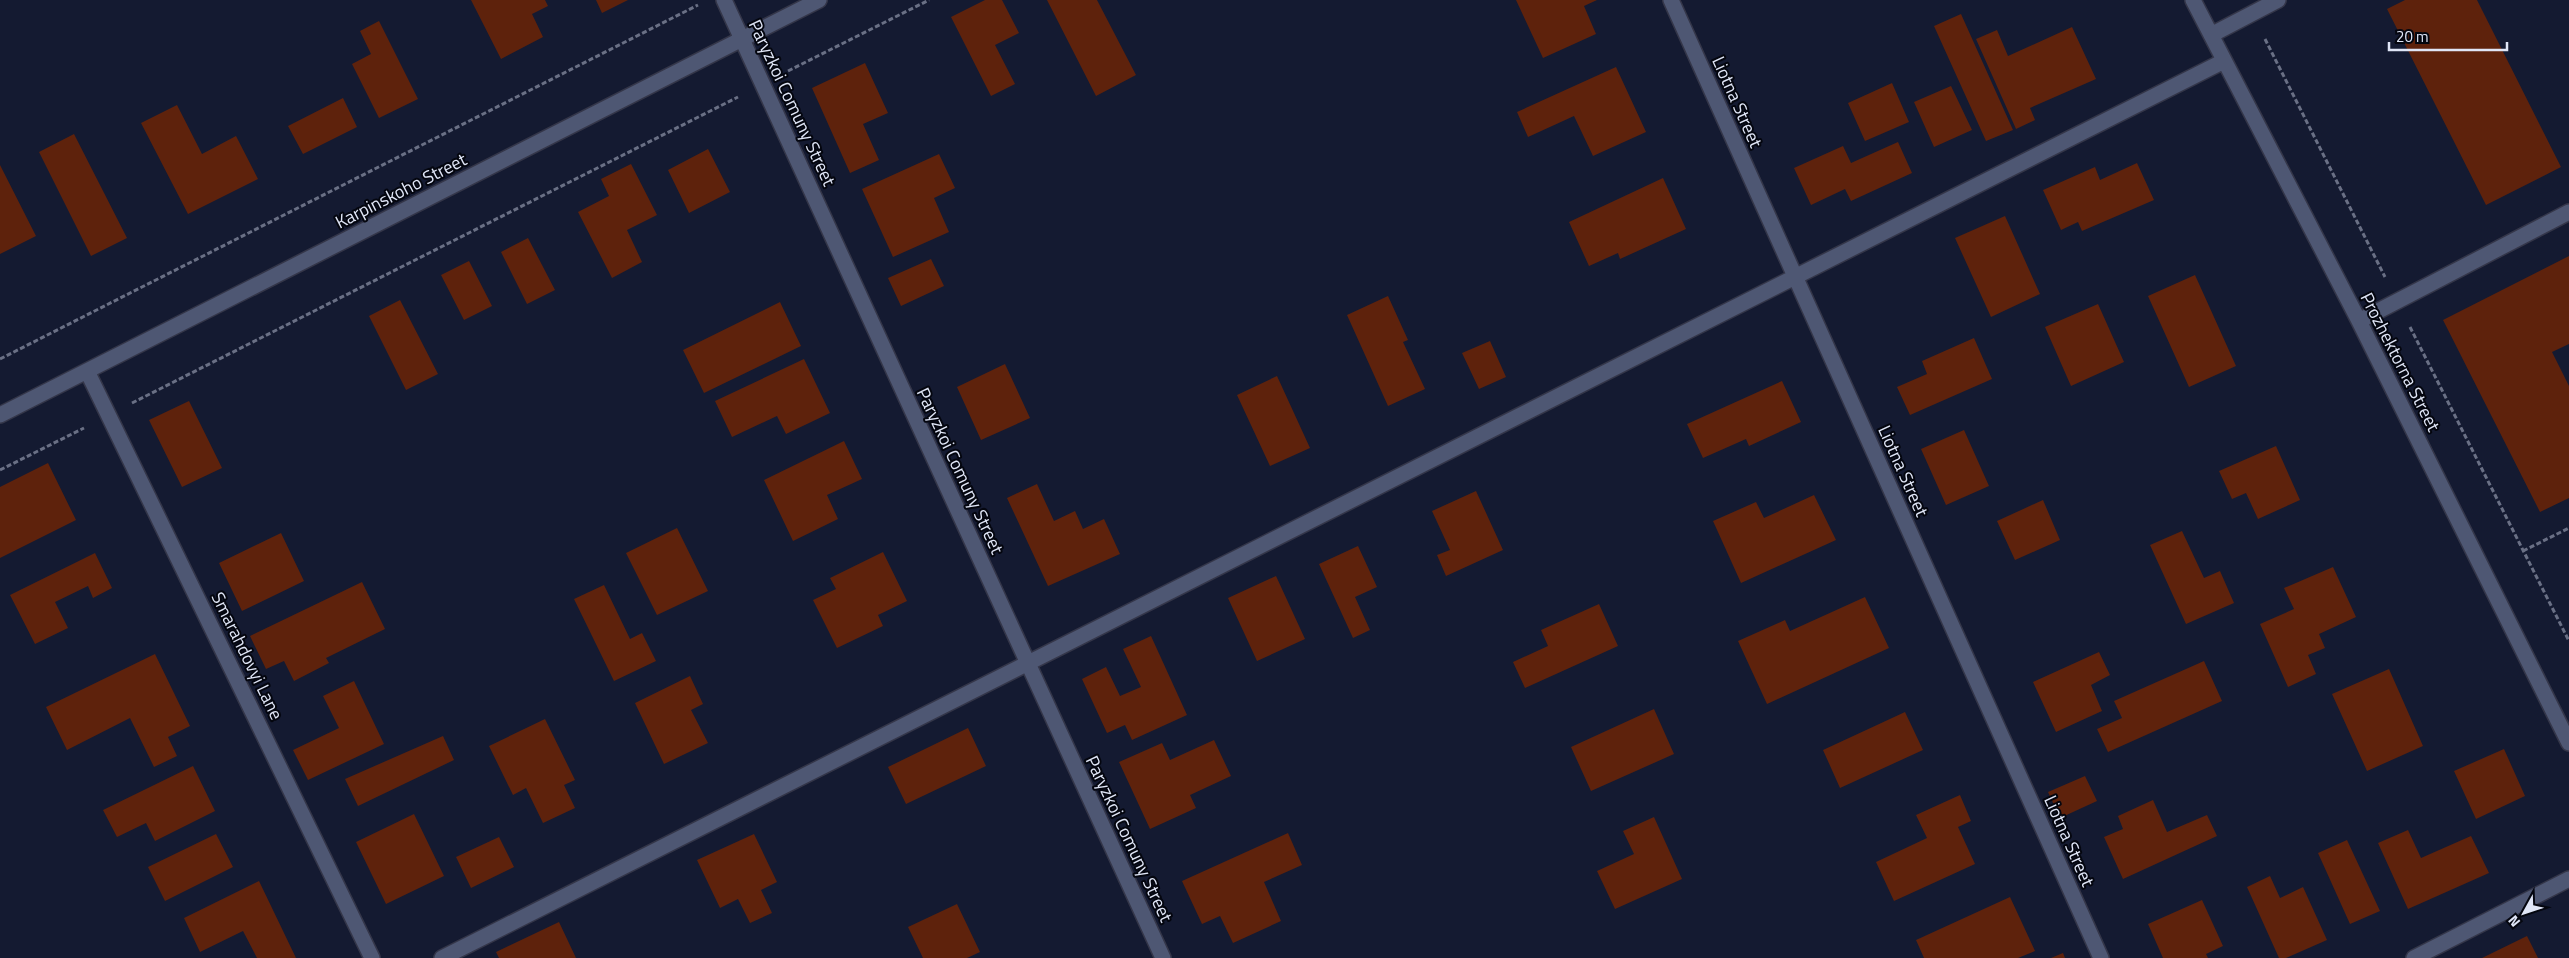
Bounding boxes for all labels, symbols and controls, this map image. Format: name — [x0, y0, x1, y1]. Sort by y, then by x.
street label: Paryzkoi Comuny Street — [742, 15, 843, 191]
scale bar — [2389, 20, 2506, 52]
text: 20 m — [2396, 25, 2429, 48]
street label: Liotna Street — [1705, 52, 1770, 152]
street label: Karpinskoho Street — [330, 145, 472, 235]
street label: Prozhektorna Street — [2354, 288, 2447, 437]
street label: Paryzkoi Comuny Street — [910, 383, 1011, 559]
street label: Liotna Street — [1871, 421, 1936, 521]
street label: Smarahdovyi Lane — [205, 587, 290, 724]
street label: Paryzkoi Comuny Street — [1079, 751, 1180, 927]
street label: Liotna Street — [2037, 791, 2102, 891]
north arrow — [2499, 888, 2549, 938]
text: N — [2502, 911, 2525, 932]

